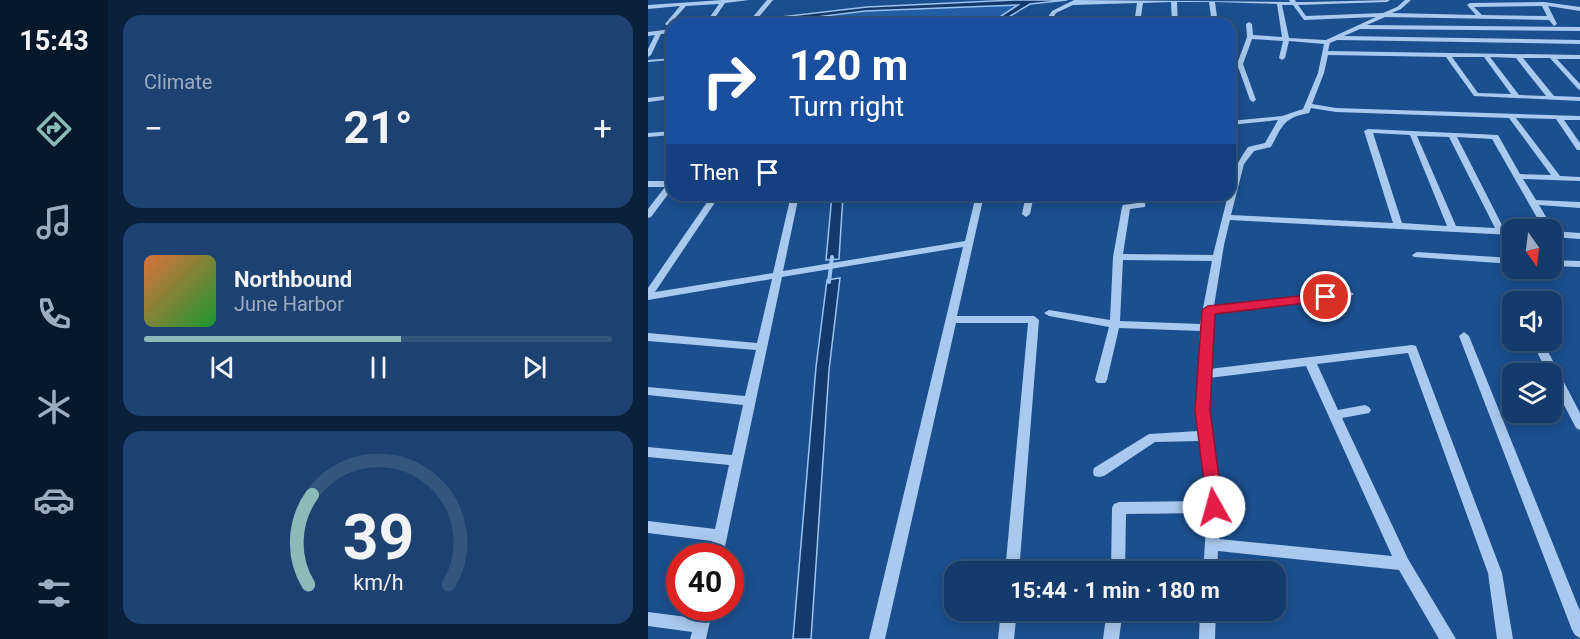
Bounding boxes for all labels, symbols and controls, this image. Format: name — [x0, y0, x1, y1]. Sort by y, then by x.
text: 15:43 — [19, 25, 89, 57]
text: 120 m — [789, 41, 908, 90]
icon: right — [690, 42, 768, 120]
text: Climate — [144, 70, 212, 94]
text: Turn right — [789, 91, 904, 123]
text: 21° — [343, 101, 413, 154]
icon: directions — [33, 108, 75, 150]
text: − — [144, 109, 163, 148]
text: + — [593, 109, 612, 148]
icon: arrive — [751, 156, 784, 189]
text: Then — [690, 160, 739, 185]
icon: music — [33, 201, 75, 243]
north arrow — [1502, 219, 1562, 279]
map controls — [1502, 219, 1562, 423]
text: Northbound — [234, 267, 352, 292]
pin — [1300, 271, 1351, 322]
icon: arrive — [1309, 280, 1342, 313]
button: sound — [1502, 291, 1562, 351]
text: June Harbor — [234, 292, 344, 316]
icon: phone — [33, 293, 75, 335]
icon: previous — [206, 351, 239, 384]
icon: pause — [362, 351, 395, 384]
icon: next — [518, 351, 551, 384]
button: layers — [1502, 363, 1562, 423]
icon: climate — [33, 386, 75, 428]
position arrow — [1182, 475, 1246, 539]
icon: car — [33, 479, 75, 521]
text: 39 — [342, 501, 414, 574]
speed limit sign: 40 — [666, 543, 744, 621]
text: km/h — [353, 570, 403, 595]
icon: filters — [33, 572, 75, 614]
text: 15:44 · 1 min · 180 m — [1010, 578, 1220, 603]

